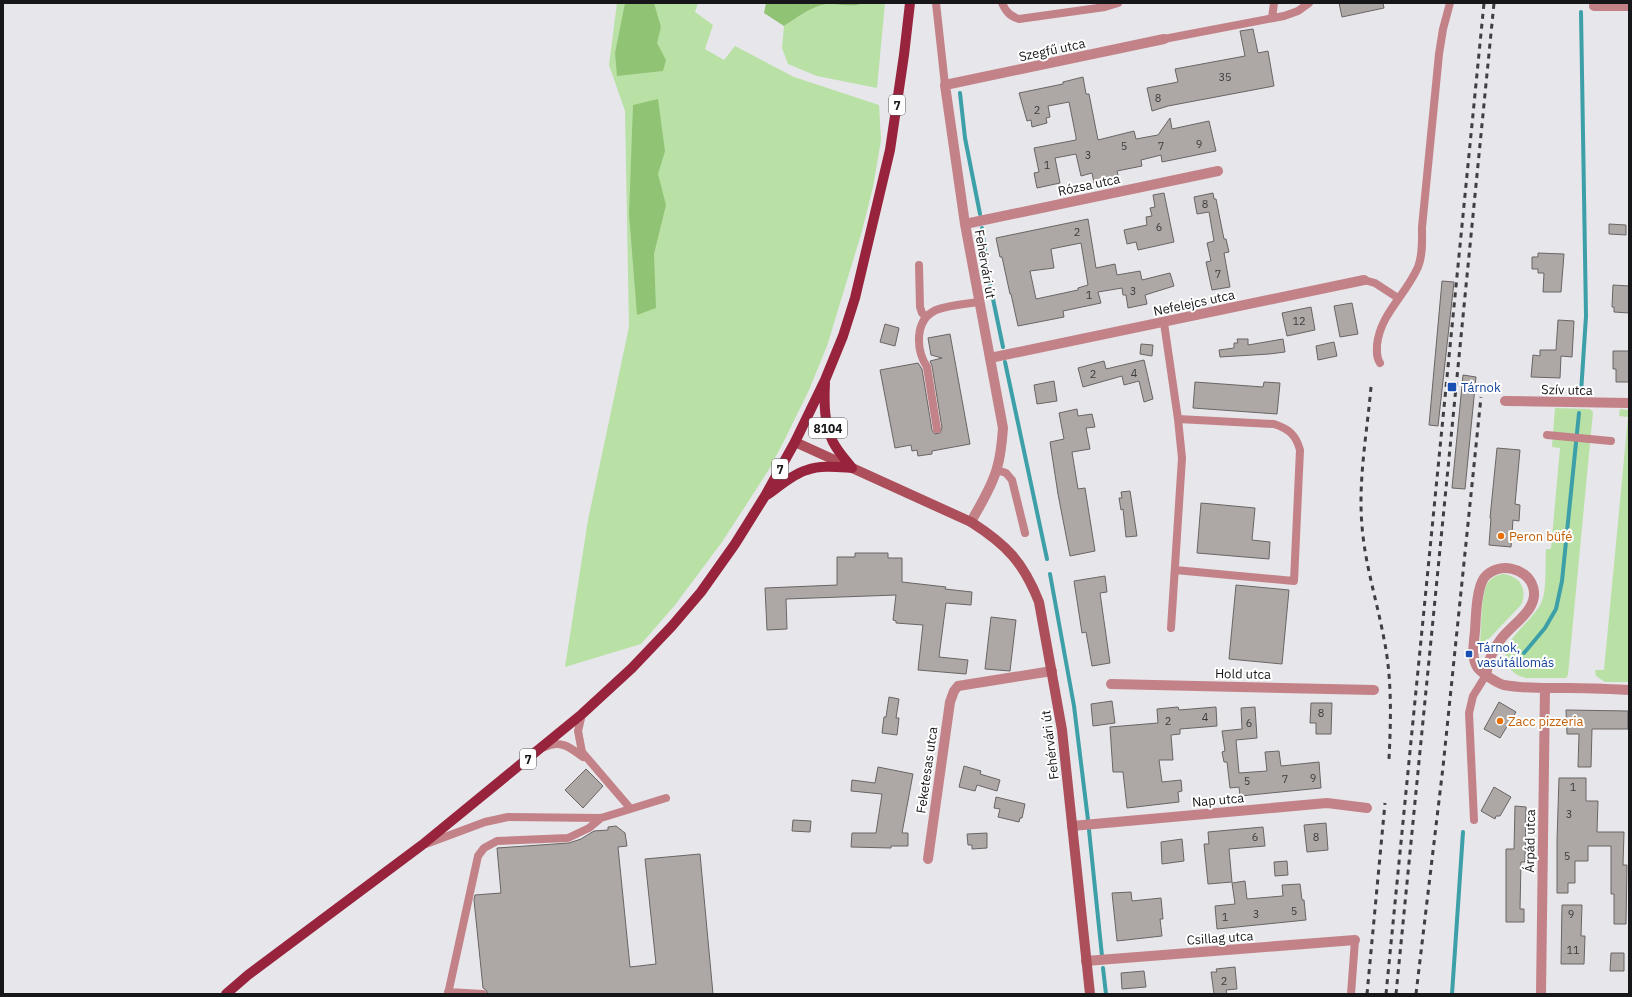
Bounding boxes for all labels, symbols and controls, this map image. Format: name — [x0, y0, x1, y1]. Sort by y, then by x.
street label: Szegfű utca — [1017, 35, 1087, 65]
house number: 35 — [1218, 70, 1232, 84]
house number: 8 — [1155, 91, 1161, 105]
road number: 7 — [889, 95, 905, 115]
house number: 2 — [1034, 103, 1040, 117]
house number: 9 — [1196, 137, 1202, 151]
house number: 5 — [1121, 139, 1127, 153]
house number: 7 — [1158, 139, 1164, 153]
house number: 3 — [1085, 148, 1091, 162]
house number: 1 — [1044, 158, 1051, 172]
street label: Rózsa utca — [1056, 170, 1122, 200]
house number: 8 — [1202, 197, 1208, 211]
house number: 6 — [1156, 220, 1162, 234]
house number: 2 — [1074, 225, 1080, 239]
street label: Fehérvári út — [971, 228, 999, 300]
house number: 7 — [1215, 267, 1221, 281]
house number: 3 — [1130, 284, 1136, 298]
street label: Nefelejcs utca — [1152, 286, 1236, 320]
house number: 1 — [1086, 288, 1093, 302]
house number: 12 — [1292, 314, 1306, 328]
house number: 4 — [1131, 366, 1138, 380]
house number: 2 — [1090, 367, 1096, 381]
place label: Tárnok — [1461, 379, 1501, 396]
marker: Tárnok — [1446, 381, 1458, 393]
street label: Szív utca — [1541, 381, 1593, 399]
road number: 8104 — [809, 418, 847, 438]
road number: 7 — [772, 459, 788, 479]
place label: Peron büfé — [1509, 528, 1572, 545]
marker: Peron büfé — [1496, 531, 1506, 541]
place label: Tárnok, vasútállomás — [1477, 639, 1554, 671]
marker: Tárnok, vasútállomás — [1464, 649, 1474, 659]
street label: Hold utca — [1215, 665, 1271, 683]
house number: 8 — [1318, 706, 1324, 720]
street label: Fehérvári út — [1037, 709, 1063, 781]
house number: 4 — [1202, 710, 1209, 724]
place label: Zacc pizzeria — [1508, 713, 1583, 730]
house number: 2 — [1165, 714, 1171, 728]
house number: 6 — [1246, 716, 1252, 730]
marker: Zacc pizzeria — [1495, 716, 1505, 726]
street label: Feketesas utca — [912, 725, 942, 815]
road number: 7 — [520, 749, 536, 769]
house number: 9 — [1310, 771, 1316, 785]
house number: 7 — [1282, 772, 1288, 786]
house number: 5 — [1244, 774, 1250, 788]
house number: 1 — [1570, 780, 1577, 794]
street label: Nap utca — [1191, 789, 1245, 811]
house number: 3 — [1566, 807, 1572, 821]
street label: Árpád utca — [1521, 809, 1539, 873]
house number: 6 — [1252, 830, 1258, 844]
house number: 8 — [1313, 830, 1319, 844]
house number: 5 — [1564, 849, 1570, 863]
house number: 5 — [1291, 904, 1297, 918]
house number: 3 — [1253, 907, 1259, 921]
house number: 9 — [1568, 907, 1574, 921]
house number: 1 — [1222, 910, 1229, 924]
street label: Csillag utca — [1186, 927, 1254, 949]
house number: 11 — [1566, 943, 1580, 957]
house number: 2 — [1221, 974, 1227, 988]

